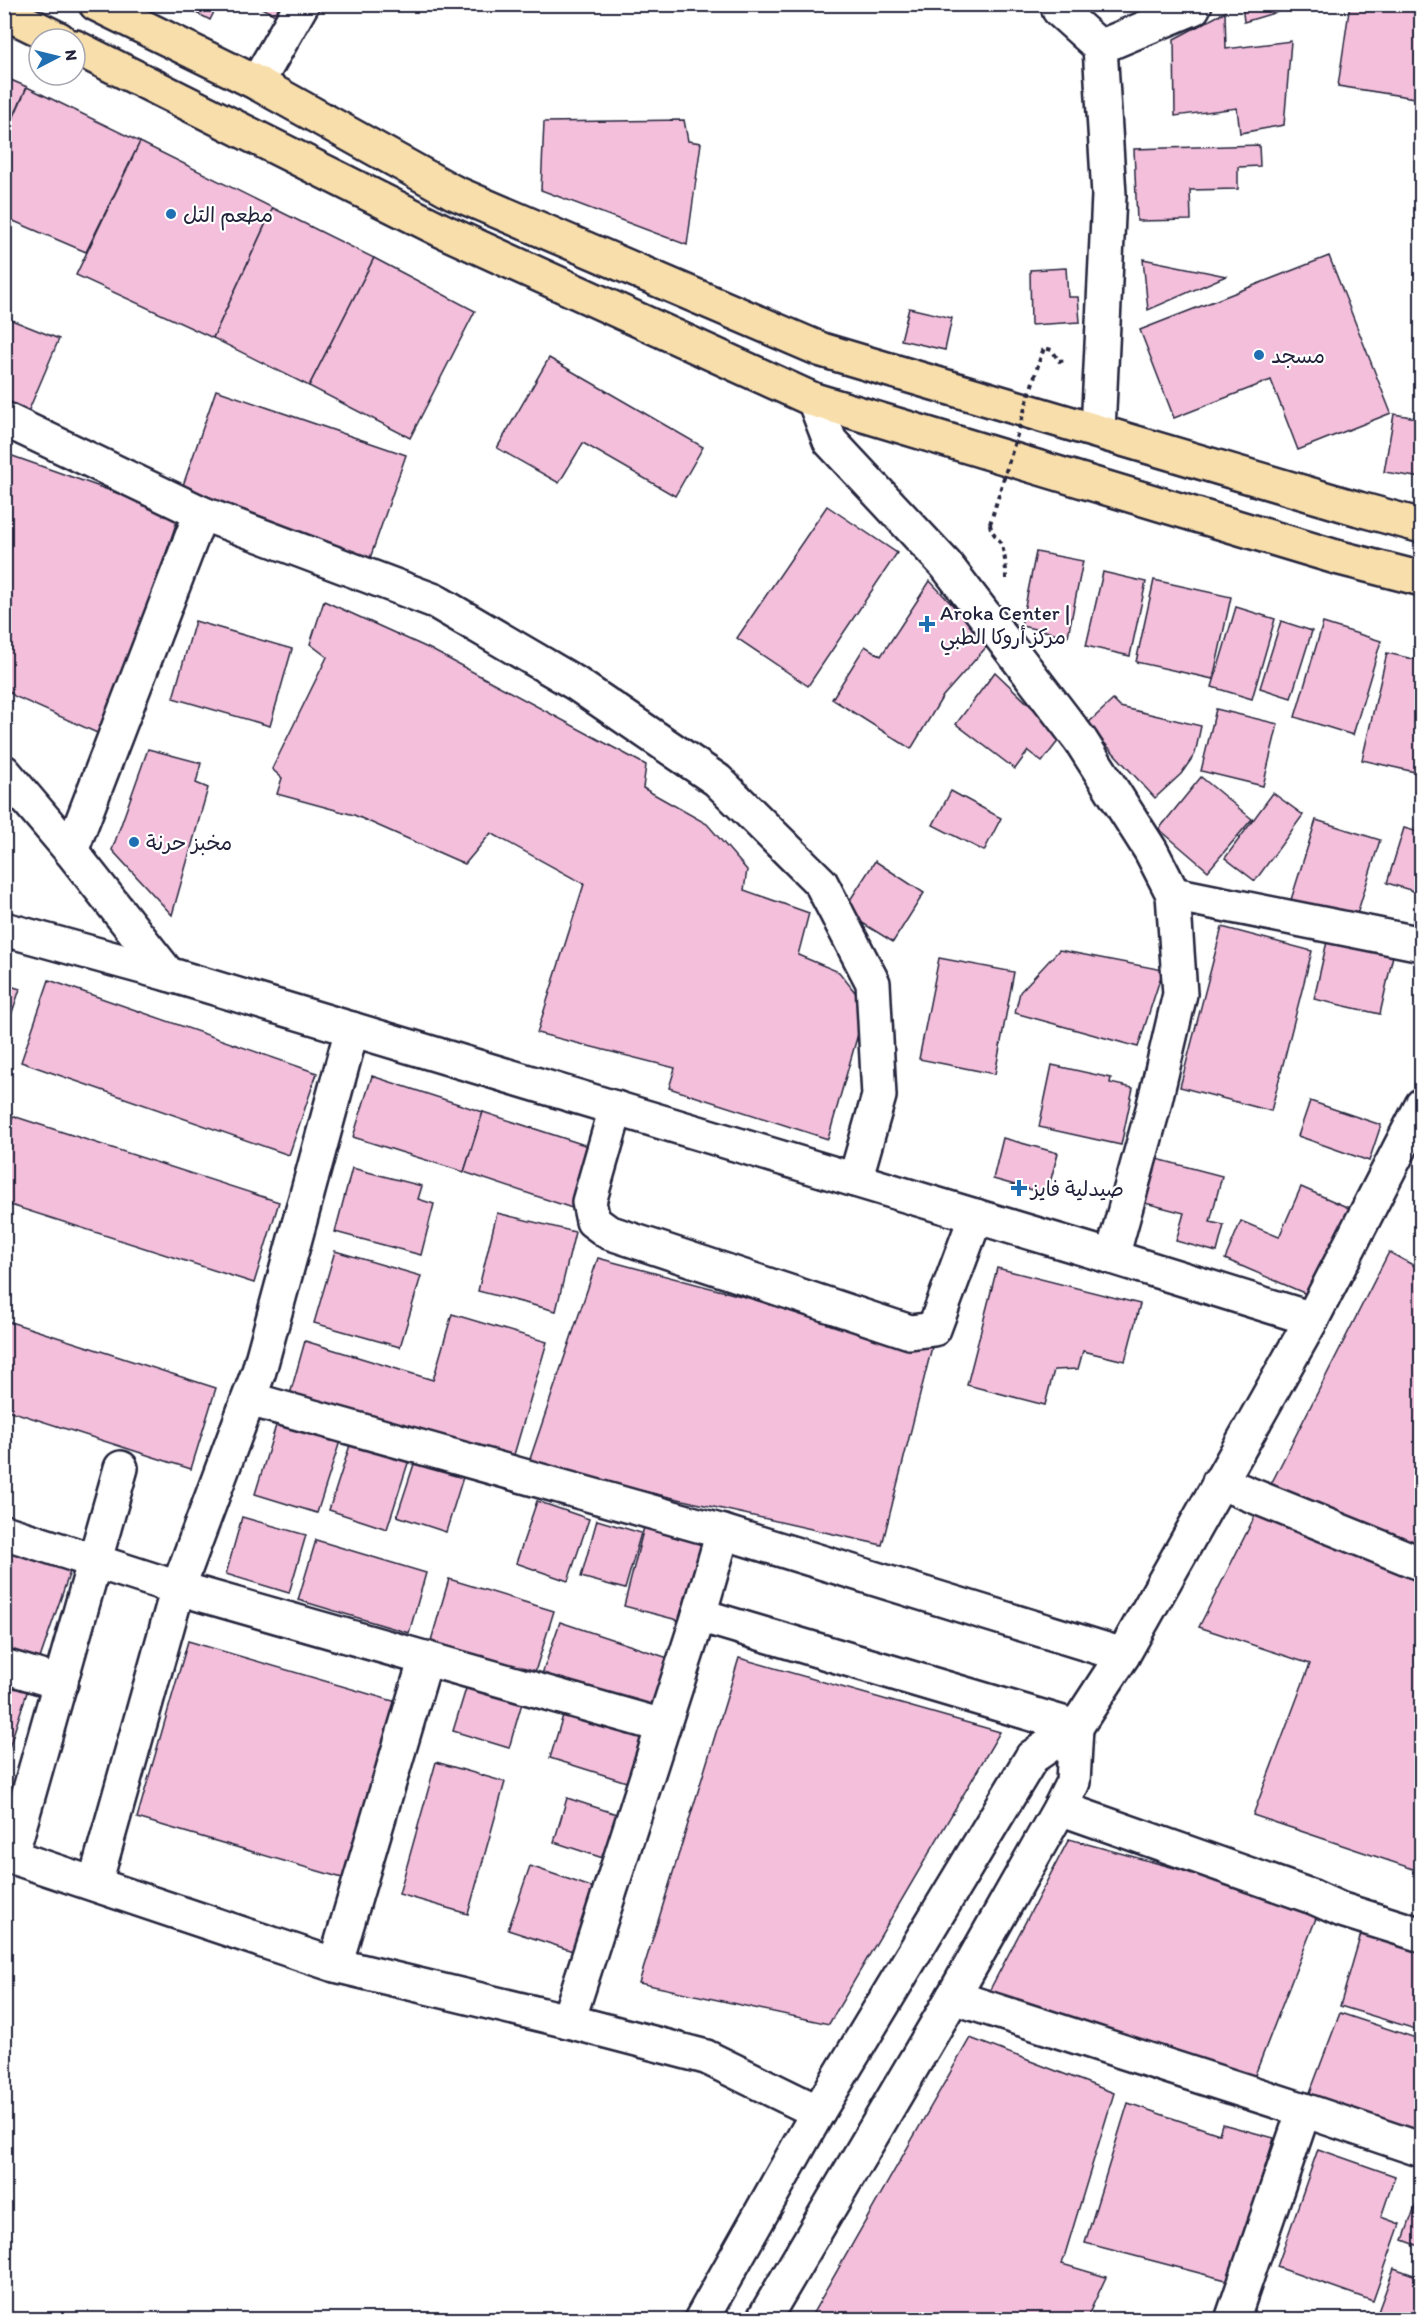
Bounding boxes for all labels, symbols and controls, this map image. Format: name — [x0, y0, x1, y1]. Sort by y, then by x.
north arrow — [27, 27, 87, 87]
text: N — [61, 49, 81, 62]
place label: مطعم التل — [183, 202, 273, 231]
marker: مطعم التل — [164, 207, 178, 221]
place label: مسجد — [1271, 343, 1325, 368]
marker: مسجد — [1252, 348, 1266, 362]
place label: Aroka Center | مركز أروكا الطبي — [940, 600, 1070, 656]
marker: Aroka Center | مركز أروكا الطبي — [918, 615, 936, 633]
place label: مخبز حرنة — [146, 830, 232, 856]
marker: مخبز حرنة — [127, 835, 141, 849]
place label: صيدلية فايز — [1029, 1176, 1124, 1201]
marker: صيدلية فايز — [1012, 1181, 1026, 1195]

